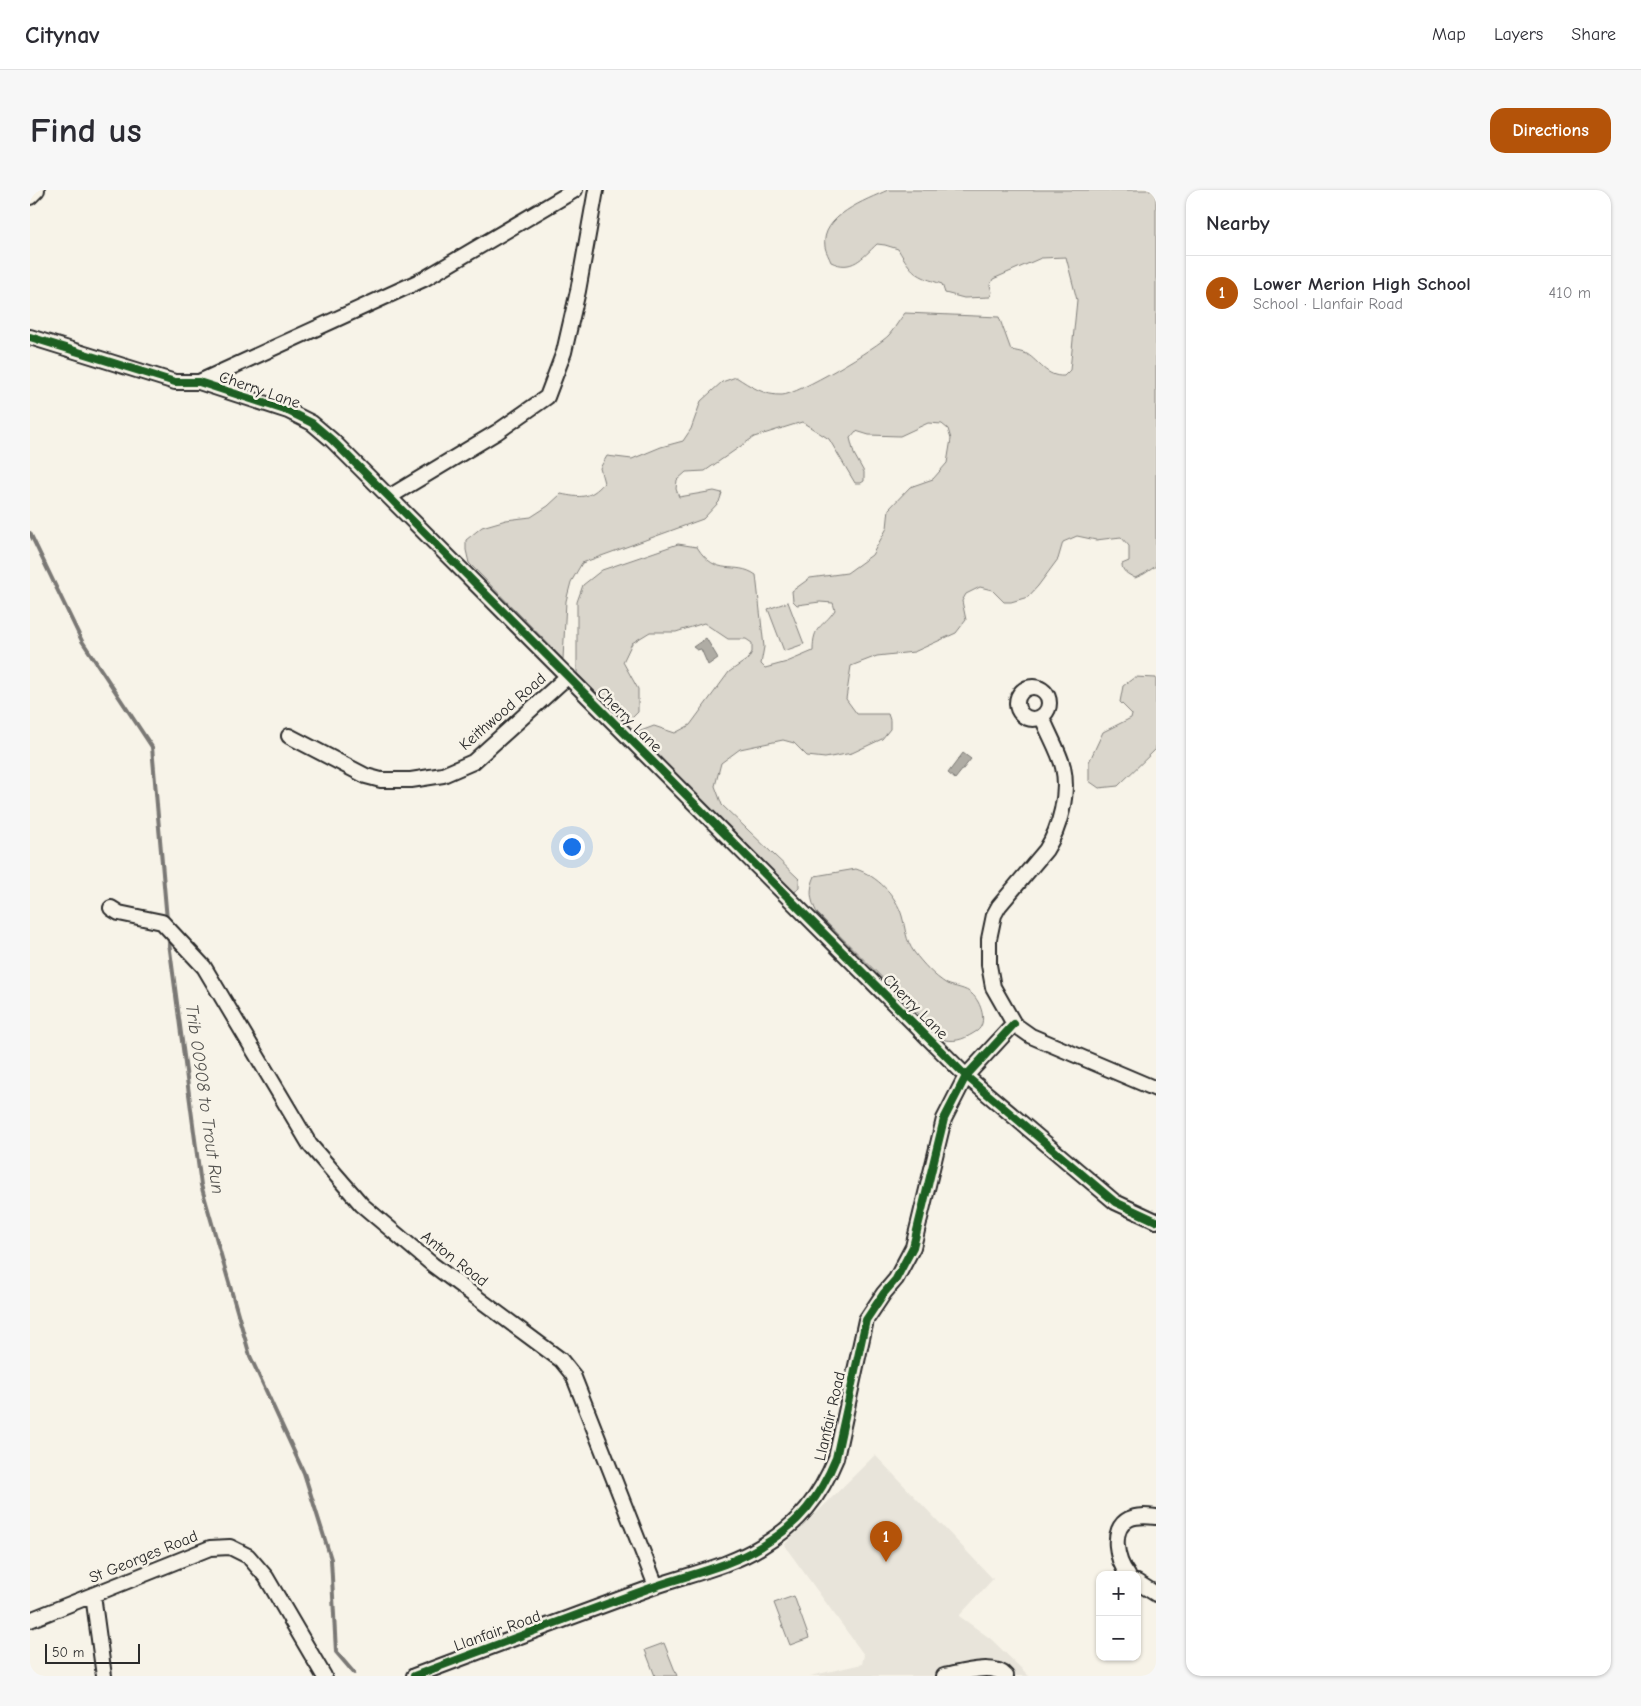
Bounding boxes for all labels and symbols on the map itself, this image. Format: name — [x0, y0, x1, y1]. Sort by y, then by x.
street label: Cherry Lane — [217, 368, 303, 412]
street label: Keithwood Road — [456, 669, 549, 754]
street label: Cherry Lane — [593, 683, 666, 756]
your location — [559, 834, 585, 860]
street label: Cherry Lane — [879, 970, 952, 1043]
water label: Trib 00908 to Trout Run — [181, 1003, 228, 1195]
street label: Anton Road — [418, 1227, 491, 1290]
street label: Llanfair Road — [811, 1370, 849, 1463]
pin: 1 — [870, 1521, 902, 1562]
street label: St Georges Road — [86, 1527, 200, 1587]
street label: Llanfair Road — [452, 1607, 543, 1655]
scale bar — [45, 1641, 140, 1664]

